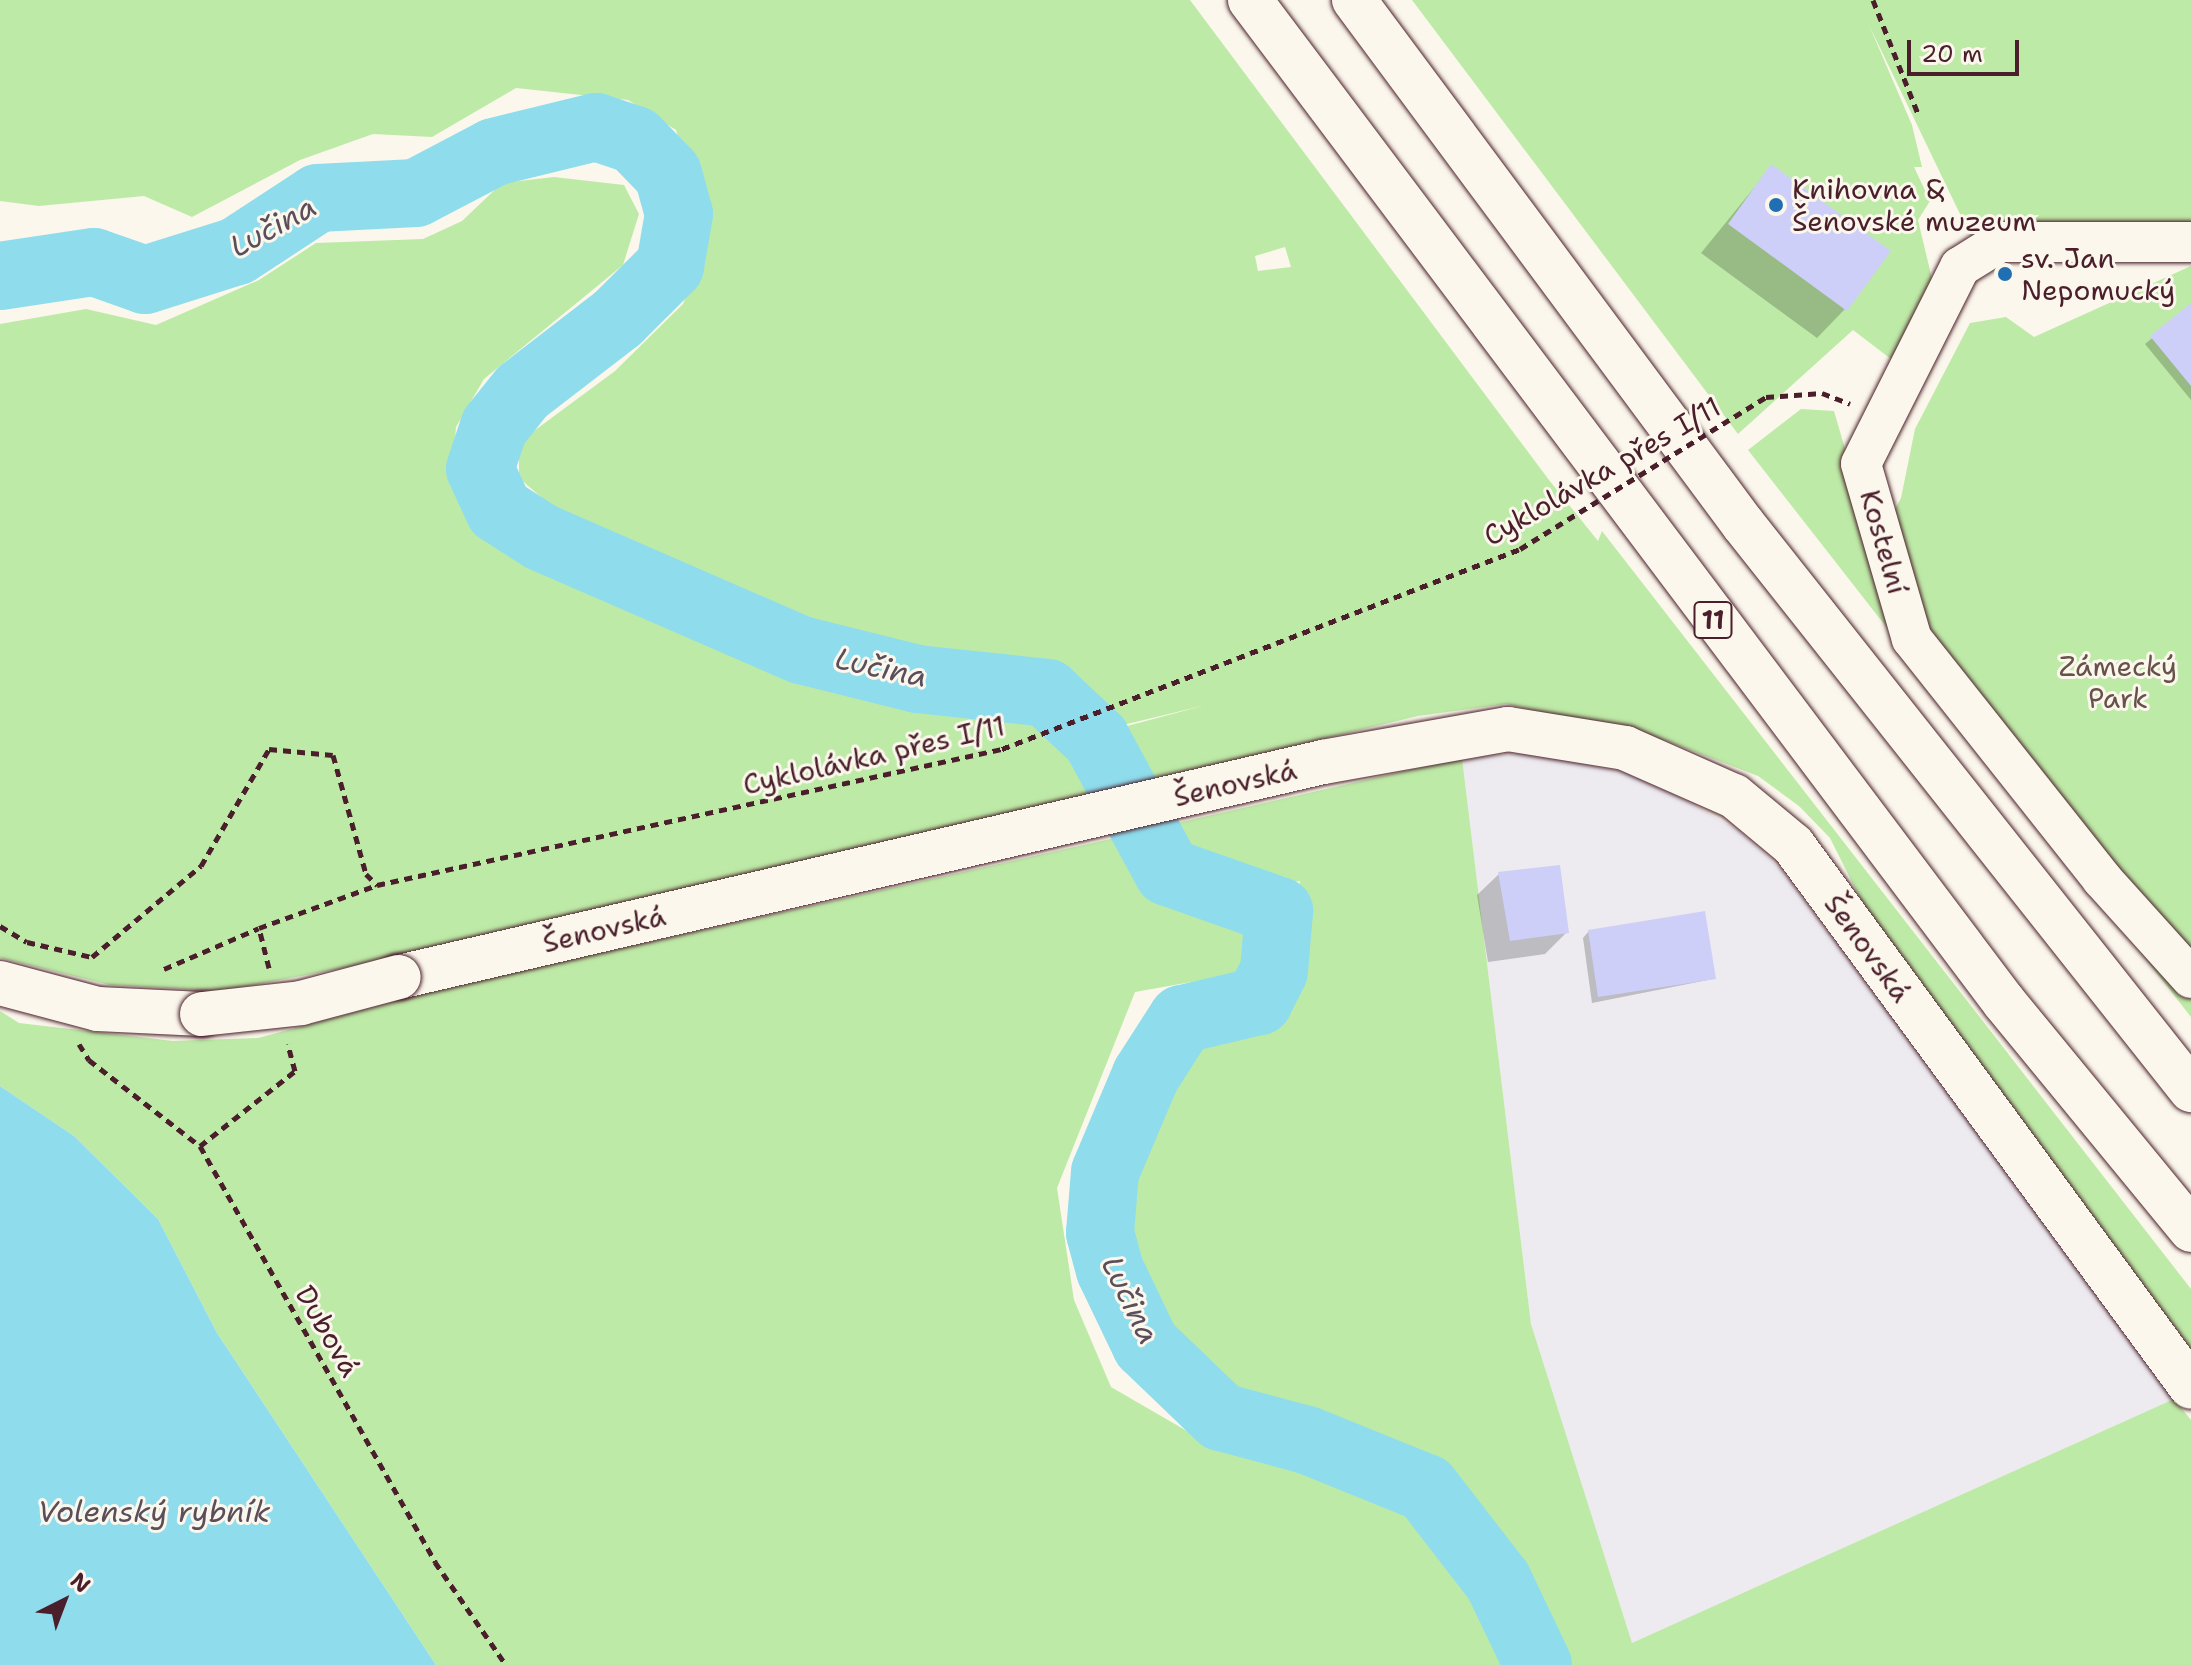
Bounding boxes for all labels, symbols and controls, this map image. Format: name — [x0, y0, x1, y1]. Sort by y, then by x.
scale bar — [1911, 24, 2023, 74]
text: 20 m — [1921, 38, 1983, 70]
place label: Knihovna & Šenovské muzeum — [1792, 172, 2036, 238]
water label: Lučina — [224, 189, 322, 265]
marker: Knihovna & Šenovské muzeum — [1767, 196, 1785, 214]
place label: sv. Jan Nepomucký — [2021, 241, 2175, 307]
marker: sv. Jan Nepomucký — [1996, 265, 2014, 283]
street label: Cyklolávka přes I/11 — [1477, 389, 1727, 553]
street label: Kostelní — [1853, 486, 1915, 598]
road number: 11 — [1693, 598, 1733, 642]
water label: Lučina — [832, 641, 930, 695]
park label: Zámecký Park — [2059, 649, 2177, 715]
street label: Cyklolávka přes I/11 — [740, 708, 1008, 802]
street label: Šenovská — [1170, 753, 1300, 813]
street label: Šenovská — [1818, 887, 1918, 1009]
street label: Šenovská — [539, 899, 669, 959]
water label: Lučina — [1093, 1250, 1167, 1350]
street label: Dubová — [289, 1280, 367, 1382]
water label: Volenský rybník — [37, 1494, 271, 1530]
north arrow — [24, 1561, 104, 1641]
text: N — [64, 1566, 97, 1599]

